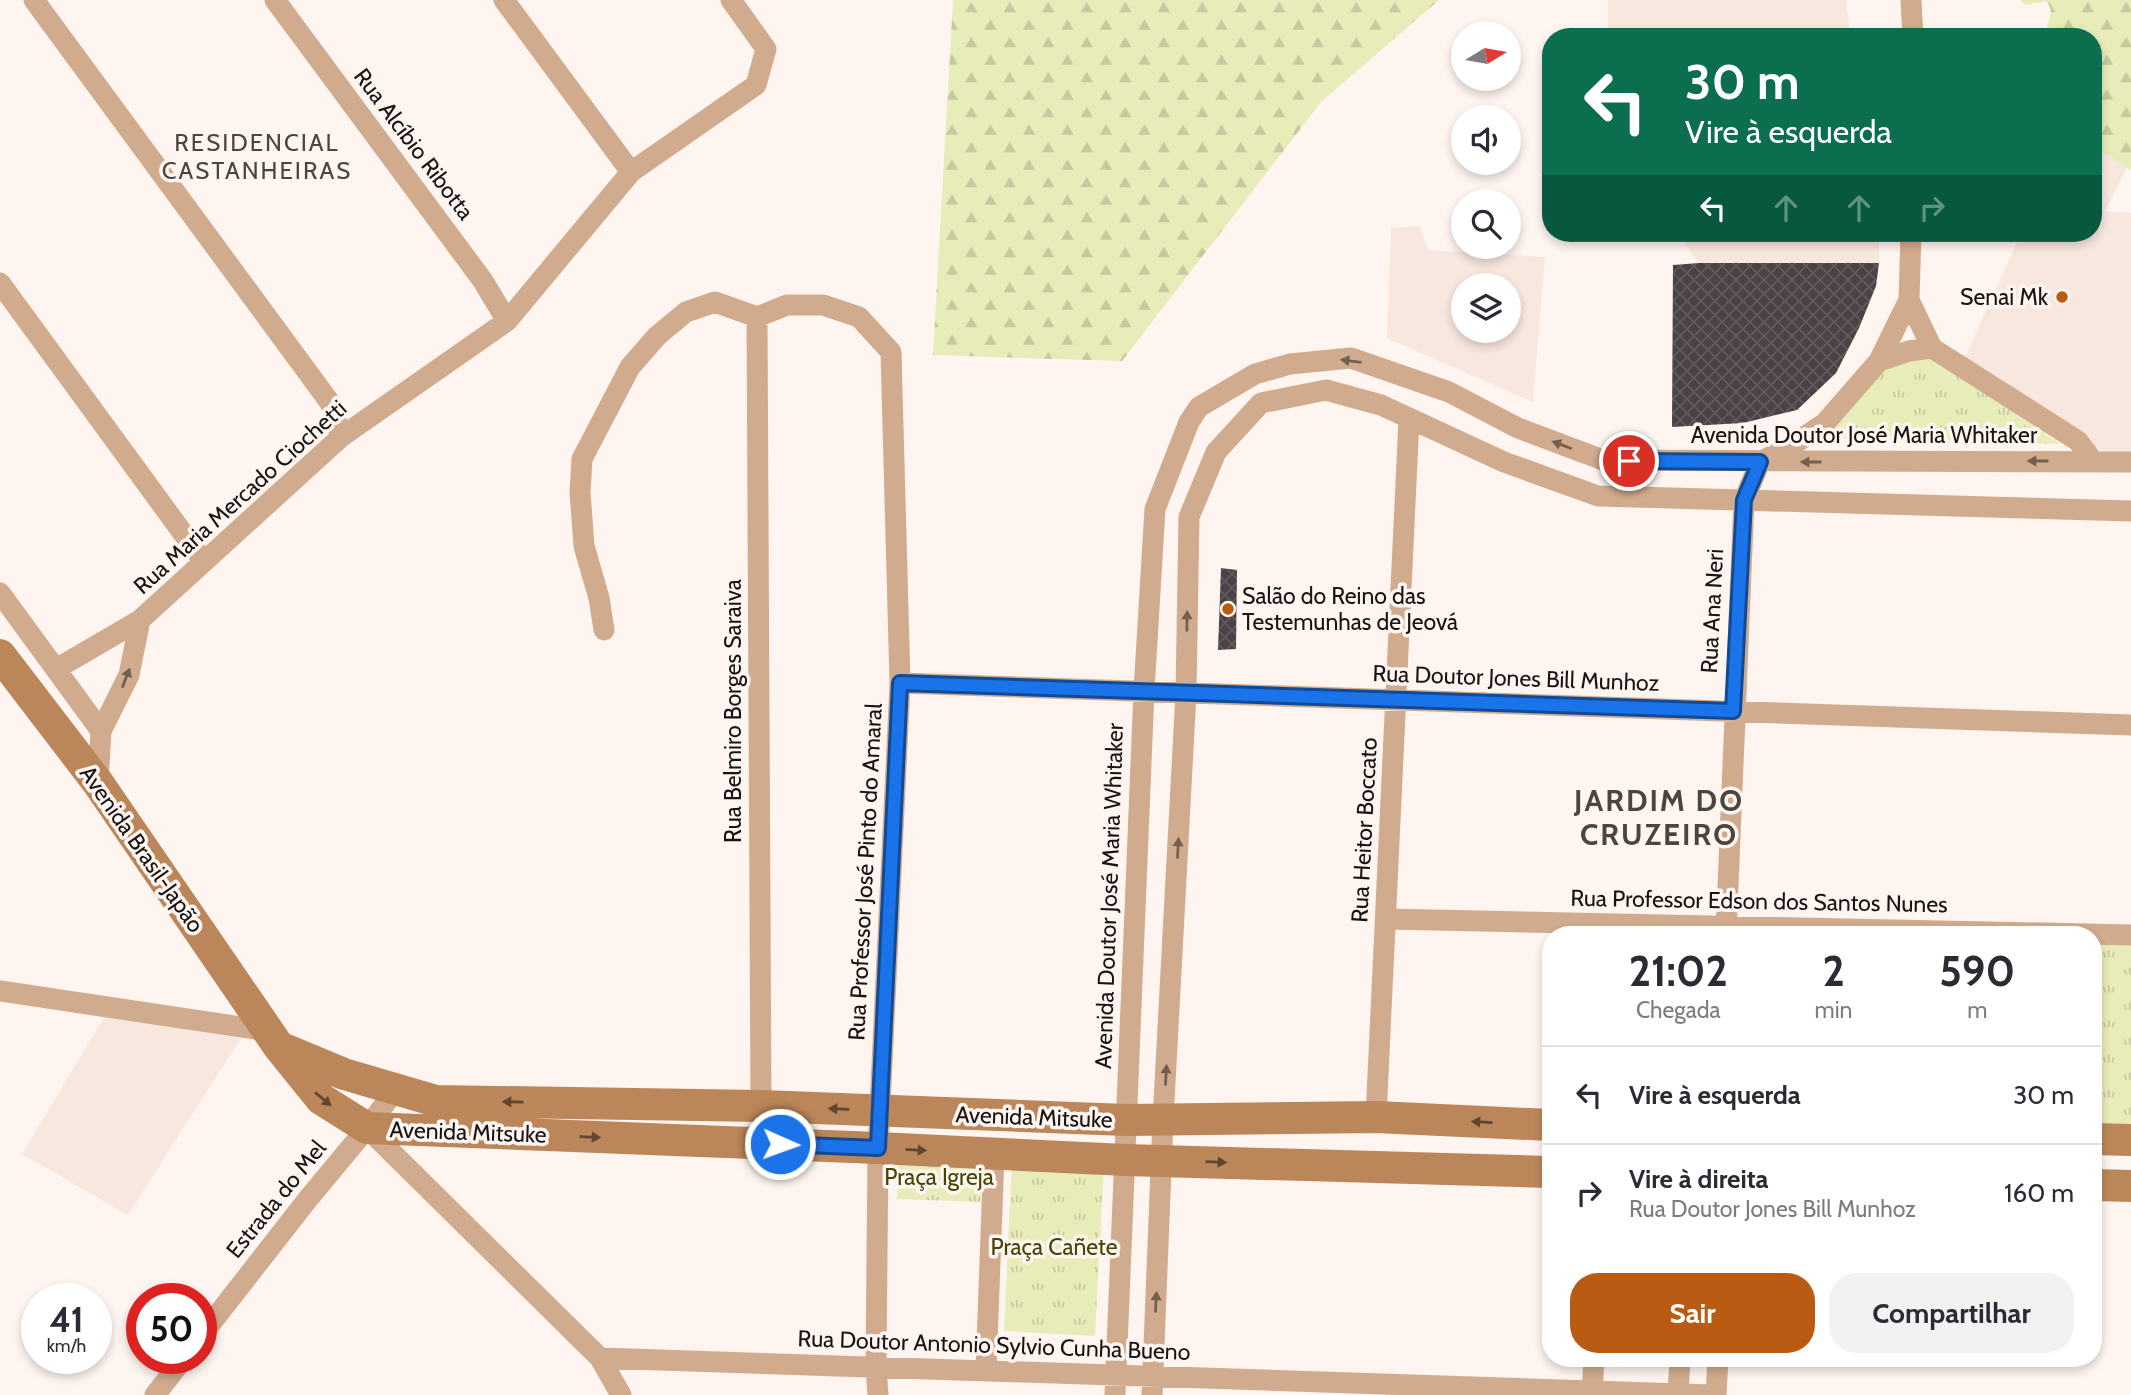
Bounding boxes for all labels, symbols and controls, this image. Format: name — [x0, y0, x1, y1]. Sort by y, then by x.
north arrow — [1451, 21, 1521, 91]
map controls — [1451, 21, 1521, 343]
text: 30 m — [1685, 52, 1800, 111]
icon: left — [1570, 56, 1661, 147]
street label: Rua Alcíbio Ribotta — [348, 63, 480, 225]
button: sound — [1451, 105, 1521, 175]
text: Vire à esquerda — [1685, 112, 1892, 151]
district label: RESIDENCIAL CASTANHEIRAS — [162, 128, 352, 185]
button: search — [1451, 189, 1521, 259]
icon: left — [1694, 189, 1732, 227]
icon: ahead — [1767, 189, 1805, 227]
icon: ahead — [1840, 189, 1878, 227]
icon: right — [1913, 189, 1951, 227]
button: layers — [1451, 273, 1521, 343]
place label: Senai Mk — [1960, 283, 2049, 311]
marker: Senai Mk — [2054, 289, 2070, 305]
one-way arrow — [1340, 355, 1362, 366]
street label: Rua Maria Mercado Ciochetti — [128, 394, 352, 600]
street label: Avenida Doutor José Maria Whitaker — [1691, 421, 2038, 449]
pin — [1599, 431, 1659, 491]
one-way arrow — [1551, 439, 1572, 450]
icon: arrive — [1610, 442, 1648, 480]
one-way arrow — [2027, 455, 2049, 467]
one-way arrow — [1800, 456, 1822, 468]
street label: Rua Ana Neri — [1695, 548, 1729, 674]
street label: Rua Belmiro Borges Saraiva — [719, 579, 747, 843]
place label: Salão do Reino das Testemunhas de Jeová — [1242, 582, 1458, 636]
marker: Salão do Reino das Testemunhas de Jeová — [1220, 601, 1236, 617]
one-way arrow — [1182, 609, 1193, 631]
street label: Rua Doutor Jones Bill Munhoz — [1372, 659, 1660, 697]
one-way arrow — [121, 667, 132, 688]
street label: Rua Professor José Pinto do Amaral — [842, 702, 888, 1041]
street label: Avenida Doutor José Maria Whitaker — [1089, 722, 1129, 1070]
street label: Rua Heitor Boccato — [1345, 737, 1383, 923]
street label: Avenida Brasil-Japão — [74, 760, 210, 938]
district label: JARDIM DO CRUZEIRO — [1573, 782, 1744, 853]
one-way arrow — [1172, 837, 1183, 859]
street label: Rua Professor Edson dos Santos Nunes — [1570, 884, 1948, 918]
text: 21:02 — [1629, 945, 1728, 997]
text: 2 — [1822, 945, 1845, 997]
text: 590 — [1939, 945, 2015, 997]
text: Chegada — [1636, 996, 1721, 1024]
text: min — [1815, 996, 1852, 1024]
text: m — [1967, 996, 1987, 1024]
one-way arrow — [1160, 1064, 1171, 1086]
icon: left — [1570, 1076, 1608, 1114]
text: Vire à esquerda — [1629, 1079, 1801, 1111]
text: 30 m — [2013, 1079, 2074, 1111]
one-way arrow — [314, 1091, 332, 1106]
one-way arrow — [502, 1097, 524, 1108]
street label: Avenida Mitsuke — [955, 1100, 1113, 1134]
one-way arrow — [827, 1104, 849, 1115]
position arrow — [743, 1107, 817, 1181]
street label: Avenida Mitsuke — [389, 1115, 547, 1149]
one-way arrow — [1471, 1117, 1493, 1128]
one-way arrow — [580, 1131, 602, 1142]
street label: Estrada do Mel — [220, 1134, 332, 1263]
one-way arrow — [905, 1144, 927, 1155]
one-way arrow — [1205, 1157, 1227, 1168]
park label: Praça Igreja — [884, 1163, 994, 1191]
text: Vire à direita — [1629, 1163, 1769, 1195]
icon: right — [1570, 1174, 1608, 1212]
text: 160 m — [2004, 1177, 2074, 1209]
text: Rua Doutor Jones Bill Munhoz — [1629, 1195, 1916, 1223]
park label: Praça Cañete — [990, 1233, 1118, 1261]
button: Sair — [1570, 1273, 1815, 1353]
button: Compartilhar — [1829, 1273, 2074, 1353]
speed limit sign: 50 — [126, 1283, 217, 1374]
one-way arrow — [1151, 1291, 1162, 1313]
text: 41 — [49, 1298, 84, 1341]
street label: Rua Doutor Antonio Sylvio Cunha Bueno — [797, 1324, 1191, 1366]
text: km/h — [47, 1335, 86, 1357]

